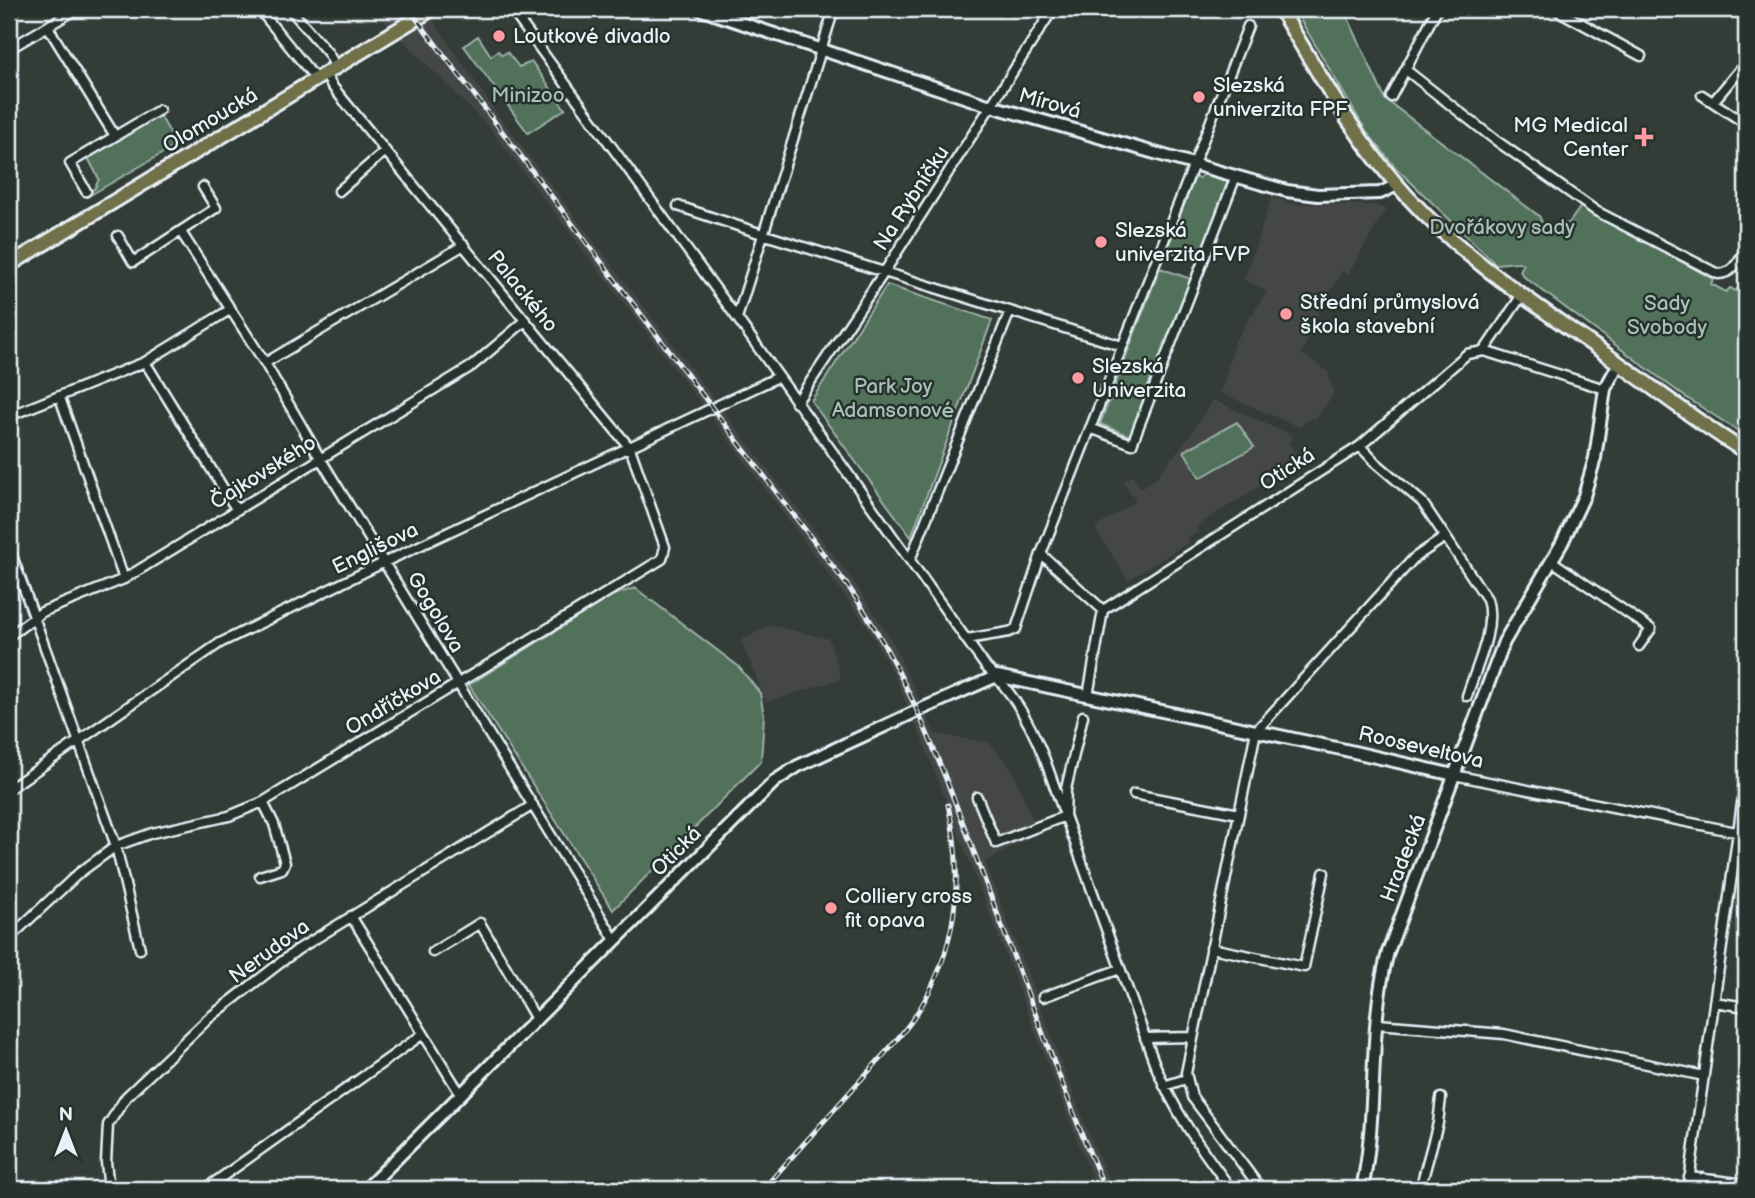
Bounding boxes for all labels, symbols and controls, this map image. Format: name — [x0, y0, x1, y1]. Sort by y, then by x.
place label: Loutkové divadlo — [513, 24, 671, 49]
marker: Loutkové divadlo — [491, 28, 507, 44]
place label: Slezská univerzita FPF — [1213, 73, 1348, 122]
street label: Olomoucká — [158, 82, 262, 159]
park label: Minizoo — [491, 83, 565, 108]
street label: Mírová — [1016, 83, 1084, 124]
marker: Slezská univerzita FPF — [1191, 89, 1207, 105]
place label: MG Medical Center — [1513, 113, 1628, 162]
marker: MG Medical Center — [1634, 127, 1654, 147]
street label: Na Rybníčku — [868, 141, 955, 255]
park label: Dvořákovy sady — [1429, 215, 1575, 240]
place label: Slezská univerzita FVP — [1115, 218, 1250, 267]
marker: Slezská univerzita FVP — [1093, 234, 1109, 250]
street label: Palackého — [482, 245, 563, 337]
place label: Střední průmyslová škola stavební — [1300, 290, 1480, 339]
park label: Sady Svobody — [1627, 291, 1707, 340]
marker: Střední průmyslová škola stavební — [1278, 306, 1294, 322]
place label: Slezská Univerzita — [1092, 354, 1186, 403]
marker: Slezská Univerzita — [1070, 370, 1086, 386]
park label: Park Joy Adamsonové — [832, 374, 954, 423]
street label: Čajkovského — [205, 429, 321, 515]
street label: Otická — [1255, 442, 1319, 496]
street label: Englišova — [328, 517, 422, 580]
street label: Gogolova — [402, 567, 469, 657]
street label: Ondříčkova — [341, 664, 446, 741]
street label: Rooseveltova — [1356, 721, 1486, 774]
street label: Hradecká — [1375, 811, 1432, 906]
street label: Otická — [646, 821, 707, 882]
place label: Colliery cross fit opava — [845, 884, 972, 933]
marker: Colliery cross fit opava — [823, 900, 839, 916]
street label: Nerudova — [224, 914, 314, 989]
north arrow — [32, 1096, 102, 1166]
text: N — [59, 1104, 73, 1127]

